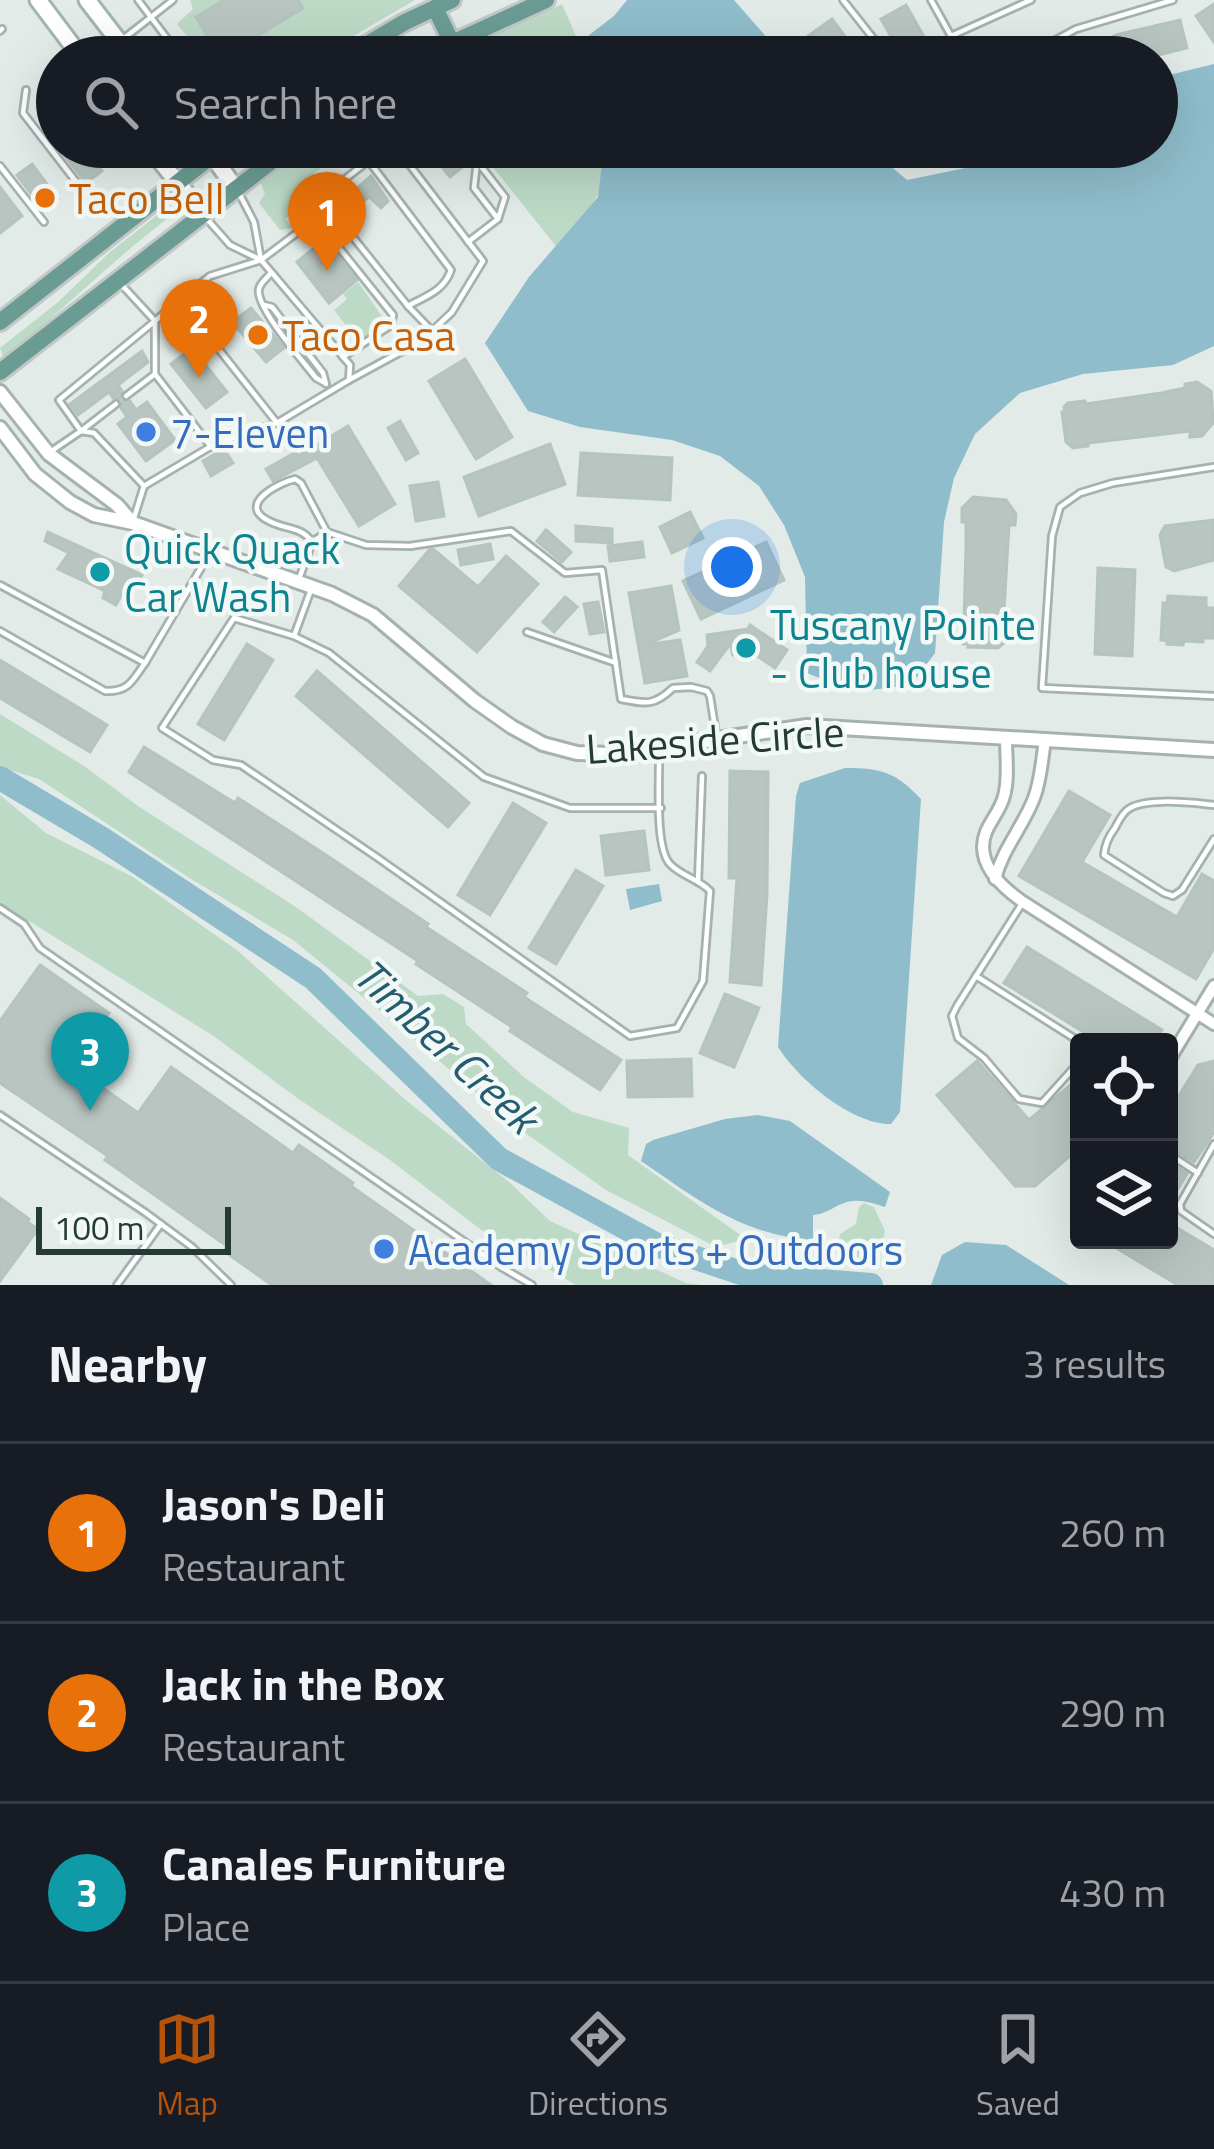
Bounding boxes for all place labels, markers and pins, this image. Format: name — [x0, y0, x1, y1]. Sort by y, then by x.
place label: Taco Bell — [69, 166, 224, 230]
pin: 1 — [288, 172, 366, 271]
marker: Taco Bell — [32, 185, 58, 211]
pin: 2 — [160, 279, 238, 378]
place label: Taco Casa — [282, 303, 455, 367]
marker: Taco Casa — [245, 322, 271, 348]
place label: 7-Eleven — [170, 400, 329, 464]
marker: 7-Eleven — [133, 419, 159, 445]
place label: Quick Quack Car Wash — [124, 516, 340, 628]
marker: Quick Quack Car Wash — [87, 559, 113, 585]
place label: Tuscany Pointe - Club house — [770, 592, 1036, 704]
marker: Tuscany Pointe - Club house — [733, 635, 759, 661]
pin: 3 — [51, 1012, 129, 1111]
place label: Academy Sports + Outdoors — [408, 1217, 903, 1281]
marker: Academy Sports + Outdoors — [371, 1236, 397, 1262]

